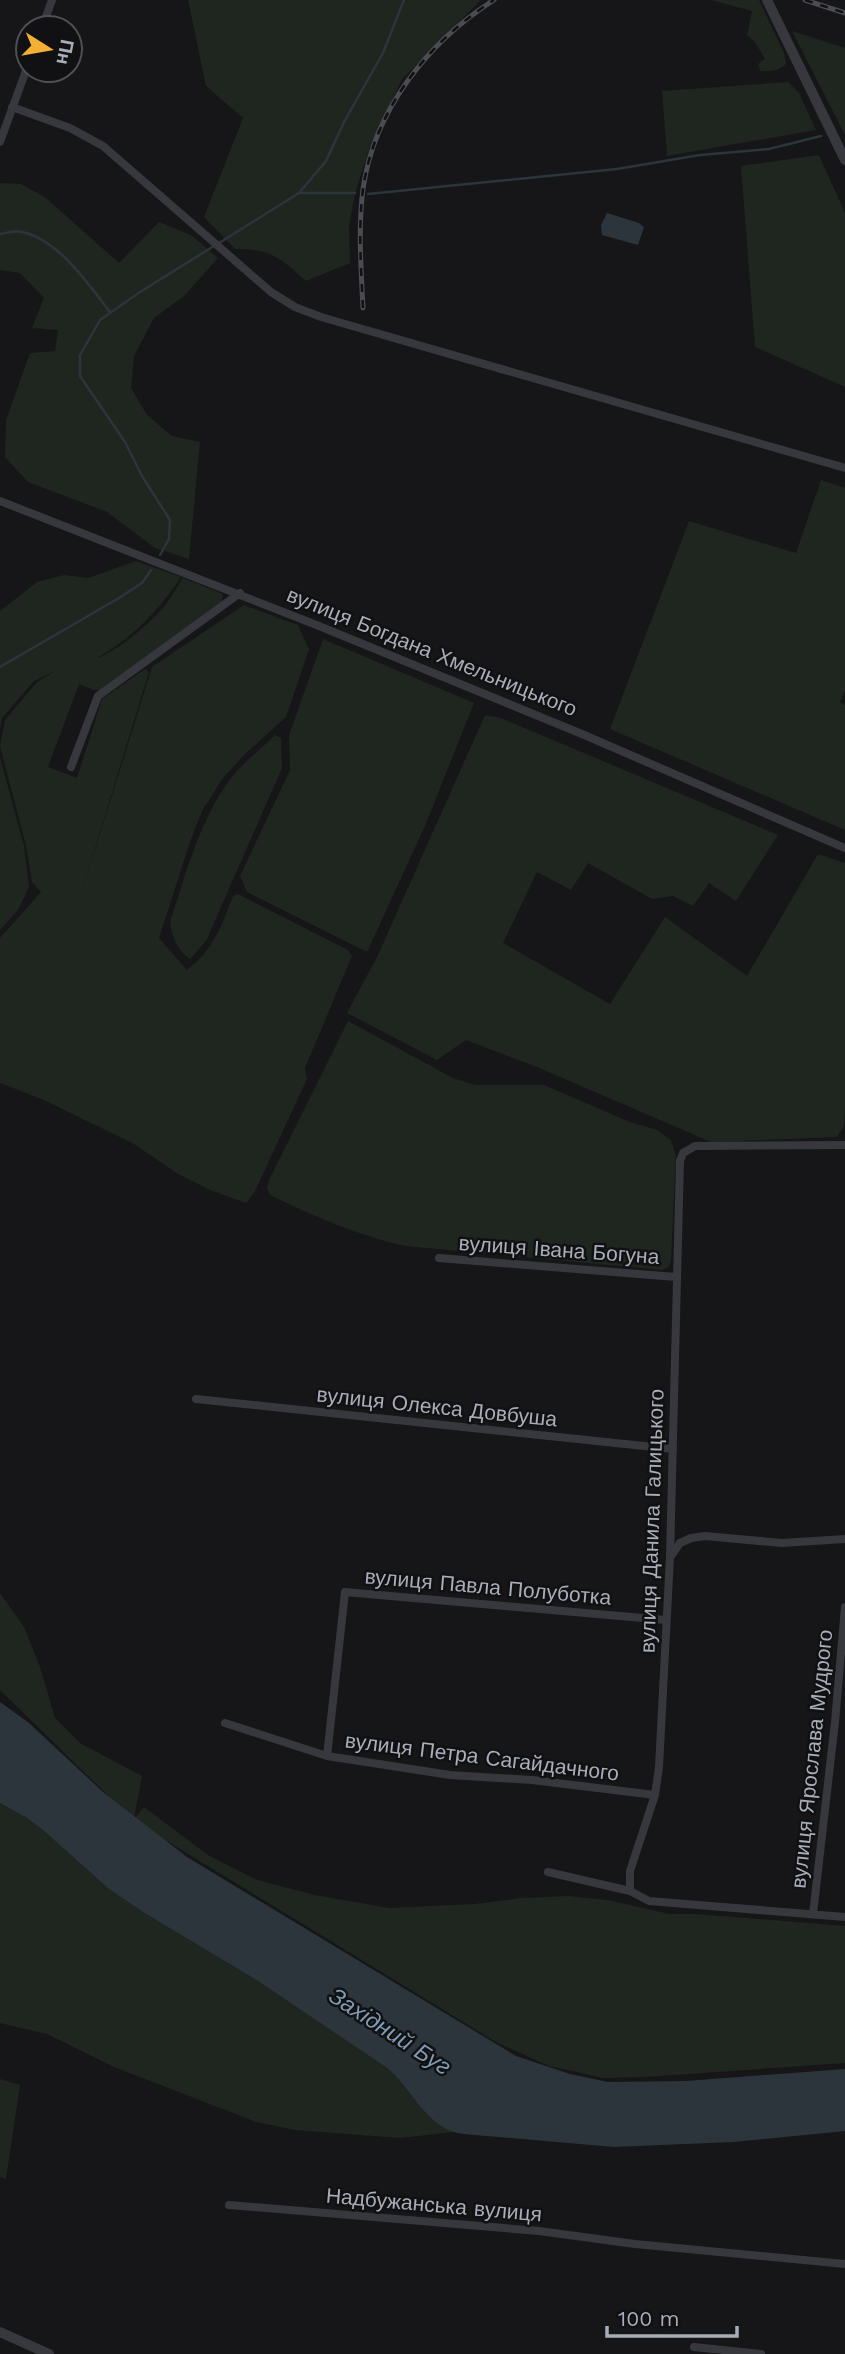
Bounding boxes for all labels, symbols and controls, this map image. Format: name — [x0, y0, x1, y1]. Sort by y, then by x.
north arrow — [14, 14, 84, 84]
text: Пн — [52, 38, 79, 67]
street label: вулиця Богдана Хмельницького — [283, 582, 581, 721]
street label: вулиця Івана Богуна — [458, 1230, 661, 1269]
street label: вулиця Олекса Довбуша — [316, 1381, 559, 1432]
street label: вулиця Данила Галицького — [634, 1388, 669, 1654]
street label: вулиця Павла Полуботка — [364, 1563, 613, 1610]
street label: вулиця Ярослава Мудрого — [785, 1628, 838, 1890]
street label: вулиця Петра Сагайдачного — [344, 1727, 620, 1786]
water label: Західний Буг — [324, 1982, 456, 2081]
street label: Надбужанська вулиця — [325, 2183, 543, 2226]
scale bar — [607, 2294, 736, 2338]
text: 100 m — [618, 2306, 680, 2331]

